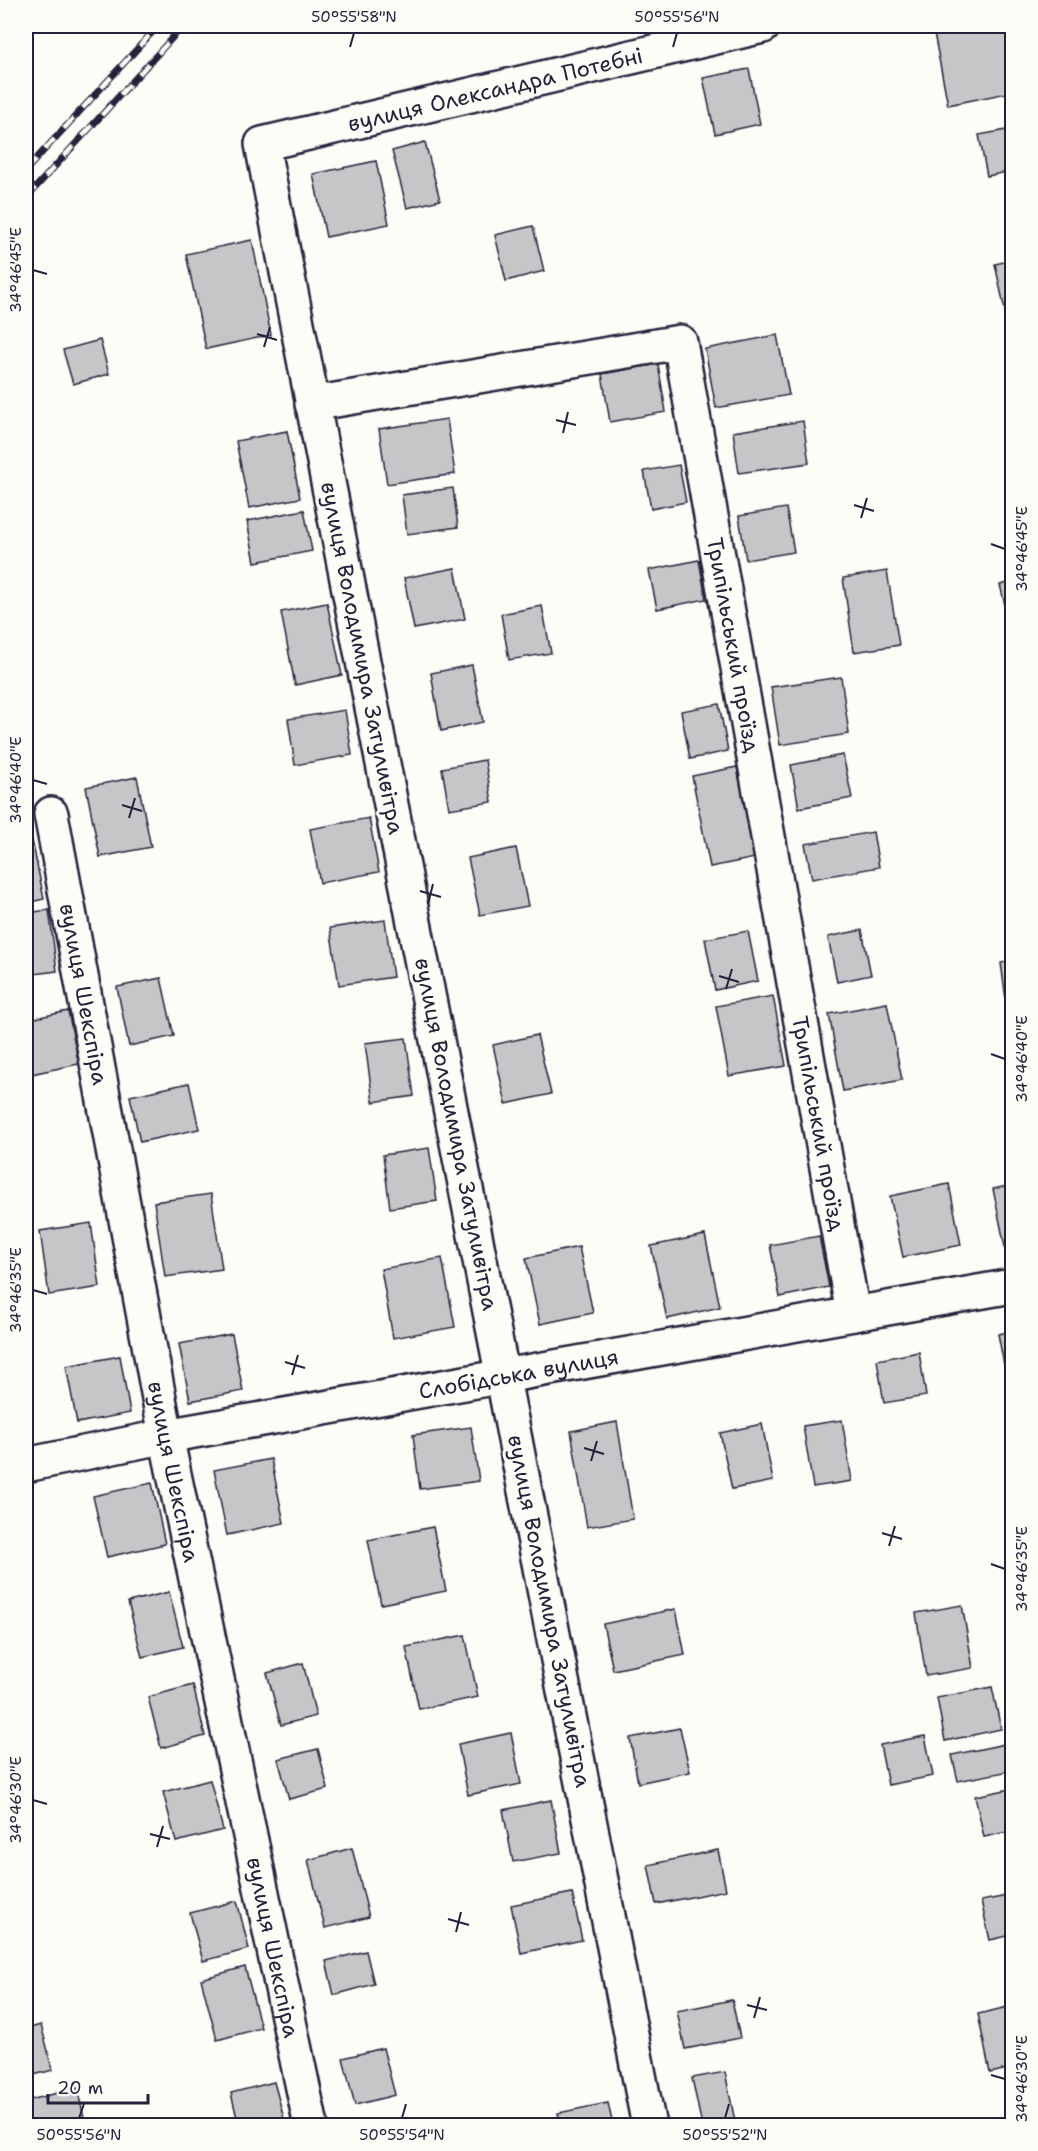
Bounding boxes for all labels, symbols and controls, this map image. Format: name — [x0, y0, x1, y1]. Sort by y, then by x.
text: 50°55'58"N — [311, 7, 397, 27]
text: 50°55'56"N — [635, 7, 719, 27]
street label: вулиця Олександра Потебні — [345, 41, 646, 138]
text: 34°46'45"E — [6, 227, 26, 313]
street label: вулиця Володимира Затуливітра — [314, 479, 411, 837]
text: 34°46'45"E — [1012, 506, 1032, 592]
street label: Трипільський проїзд — [700, 535, 767, 755]
text: 34°46'40"E — [6, 736, 26, 824]
street label: вулиця Шекспіра — [53, 901, 115, 1087]
street label: вулиця Володимира Затуливітра — [408, 955, 505, 1313]
street label: Трипільський проїзд — [785, 1014, 852, 1234]
text: 34°46'40"E — [1012, 1015, 1032, 1103]
text: 34°46'35"E — [6, 1247, 26, 1333]
street label: Слобідська вулиця — [416, 1342, 621, 1406]
street label: вулиця Шекспіра — [141, 1379, 206, 1565]
street label: вулиця Володимира Затуливітра — [501, 1432, 598, 1790]
text: 34°46'35"E — [1012, 1526, 1032, 1612]
text: 34°46'30"E — [6, 1756, 26, 1844]
street label: вулиця Шекспіра — [240, 1854, 306, 2041]
text: 34°46'30"E — [1012, 2035, 1032, 2123]
scale bar — [48, 2067, 148, 2105]
text: 20 m — [57, 2076, 103, 2100]
text: 50°55'56"N — [37, 2125, 121, 2145]
text: 50°55'54"N — [359, 2125, 445, 2145]
text: 50°55'52"N — [682, 2125, 768, 2145]

